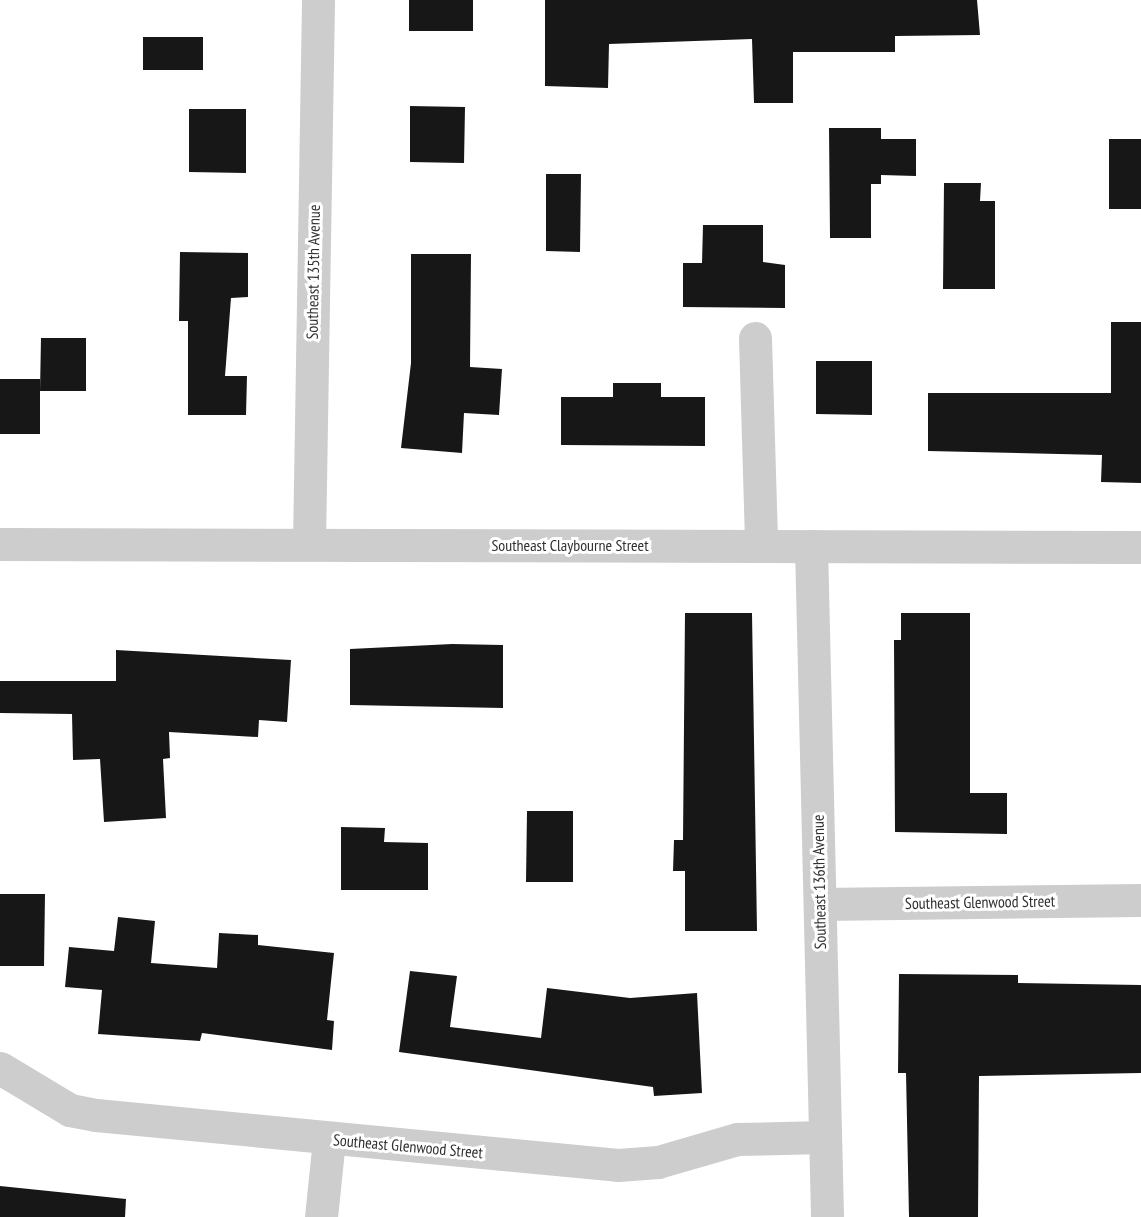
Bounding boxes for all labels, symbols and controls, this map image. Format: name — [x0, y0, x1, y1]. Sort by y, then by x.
street label: Southeast 135th Avenue — [302, 204, 324, 340]
street label: Southeast Claybourne Street — [491, 535, 649, 555]
street label: Southeast 136th Avenue — [808, 814, 830, 950]
street label: Southeast Glenwood Street — [905, 891, 1055, 913]
street label: Southeast Glenwood Street — [332, 1130, 484, 1162]

